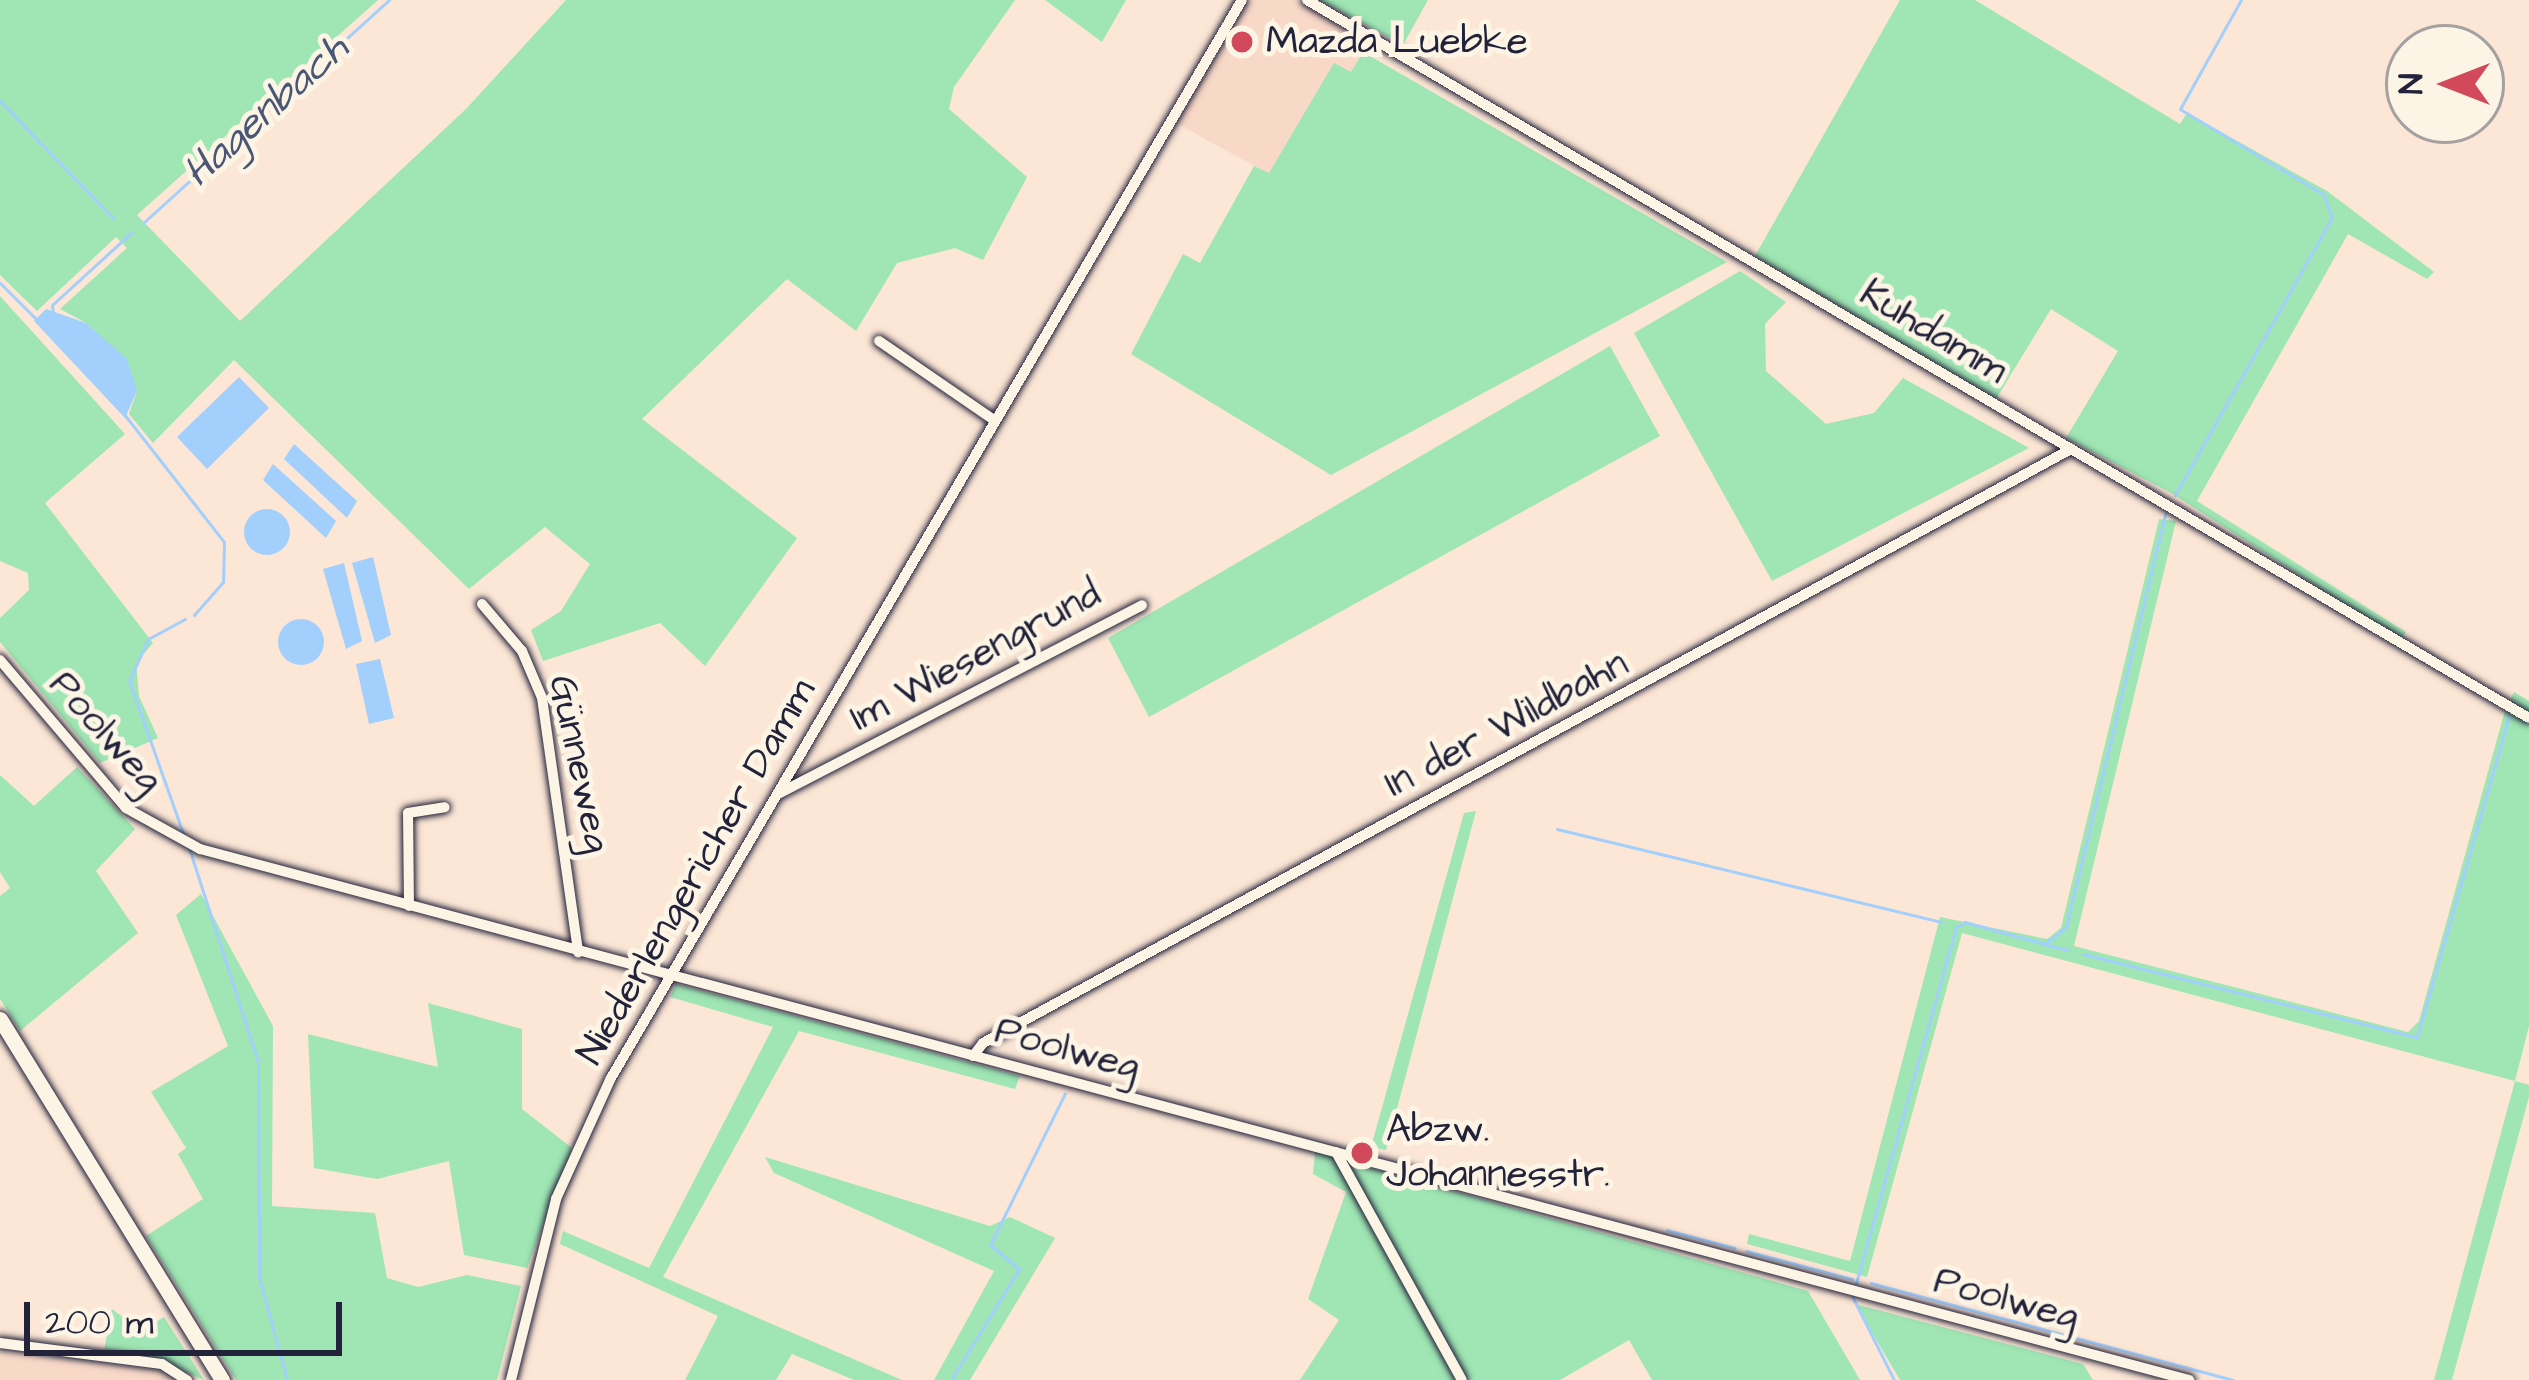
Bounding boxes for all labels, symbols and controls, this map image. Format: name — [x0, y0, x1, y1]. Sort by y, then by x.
place label: Mazda Luebke — [1266, 19, 1528, 65]
water label: Hagenbach — [173, 24, 359, 198]
north arrow — [2385, 24, 2505, 144]
marker: Mazda Luebke — [1229, 29, 1255, 55]
text: N — [2389, 74, 2435, 94]
street label: Kuhdamm — [1851, 271, 2015, 395]
street label: Im Wiesengrund — [843, 571, 1109, 743]
street label: In der Wildbahn — [1377, 641, 1637, 809]
street label: Poolweg — [38, 662, 172, 804]
street label: Günneweg — [537, 671, 621, 857]
street label: Niederlengericher Damm — [567, 671, 827, 1073]
street label: Poolweg — [990, 1008, 1144, 1092]
place label: Abzw. Johannesstr. — [1386, 1108, 1610, 1199]
marker: Abzw. Johannesstr. — [1349, 1140, 1375, 1166]
street label: Poolweg — [1929, 1258, 2083, 1342]
scale bar — [30, 1278, 348, 1352]
text: 200 m — [45, 1297, 153, 1348]

